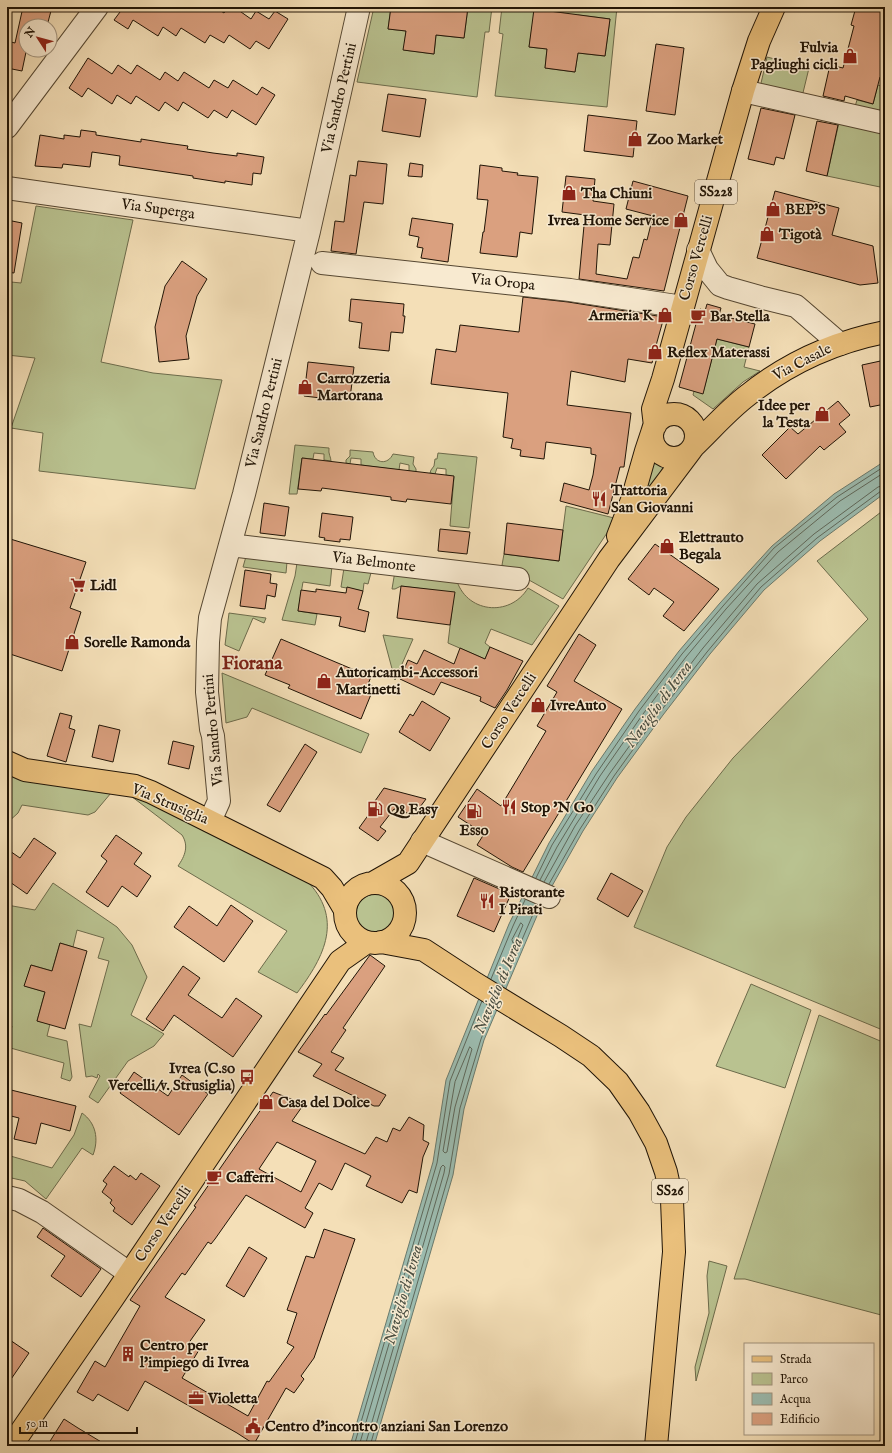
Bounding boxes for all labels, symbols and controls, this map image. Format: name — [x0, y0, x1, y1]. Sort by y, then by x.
north arrow — [18, 18, 58, 58]
text: N — [22, 24, 39, 41]
place label: Fulvia Pagliughi cicli — [751, 38, 839, 74]
street label: Via Sandro Pertini — [317, 41, 361, 156]
shop icon: Fulvia Pagliughi cicli — [841, 47, 859, 65]
shop icon: Zoo Market — [626, 130, 644, 148]
place label: Zoo Market — [647, 130, 724, 149]
road number: SS228 — [695, 180, 737, 204]
shop icon: Tha Chiuni — [560, 184, 578, 202]
place label: Tha Chiuni — [580, 184, 652, 203]
street label: Via Superga — [119, 194, 197, 224]
shop icon: BEP'S — [764, 200, 782, 218]
place label: BEP'S — [785, 200, 826, 219]
place label: Ivrea Home Service — [548, 211, 669, 230]
shop icon: Ivrea Home Service — [672, 211, 690, 229]
street label: Corso Vercelli — [675, 213, 717, 303]
shop icon: Tigotà — [758, 225, 776, 243]
place label: Tigotà — [778, 225, 822, 244]
street label: Via Oropa — [469, 269, 536, 295]
place label: Armeria K — [588, 306, 654, 325]
shop icon: Armeria K — [656, 306, 674, 324]
cafe icon: Bar Stella — [689, 307, 707, 325]
place label: Bar Stella — [710, 307, 770, 326]
street label: Via Casale — [769, 339, 835, 385]
shop icon: Reflex Materassi — [646, 343, 664, 361]
place label: Reflex Materassi — [667, 343, 770, 362]
street label: Via Sandro Pertini — [241, 356, 287, 471]
place label: Carrozzeria Martorana — [317, 369, 391, 405]
shop icon: Carrozzeria Martorana — [296, 378, 314, 396]
place label: Idee per la Testa — [758, 396, 811, 432]
shop icon: Idee per la Testa — [813, 405, 831, 423]
place label: Trattoria San Giovanni — [610, 481, 693, 517]
restaurant icon: Trattoria San Giovanni — [590, 490, 608, 508]
place label: Elettrauto Begala — [679, 528, 744, 564]
shop icon: Elettrauto Begala — [658, 537, 676, 555]
street label: Via Belmonte — [330, 547, 417, 577]
supermarket icon: Lidl — [69, 576, 87, 594]
place label: Lidl — [90, 576, 118, 595]
shop icon: Sorelle Ramonda — [63, 633, 81, 651]
place label: Sorelle Ramonda — [84, 633, 191, 652]
district label: Fiorana — [222, 652, 283, 676]
water label: Naviglio di Ivrea — [621, 658, 697, 752]
place label: Autoricambi-Accessori Martinetti — [335, 663, 478, 699]
street label: Corso Vercelli — [477, 669, 541, 753]
shop icon: Autoricambi-Accessori Martinetti — [315, 672, 333, 690]
street label: Via Sandro Pertini — [199, 673, 227, 788]
shop icon: IvreAuto — [529, 696, 547, 714]
place label: IvreAuto — [550, 696, 606, 715]
street label: Via Strusiglia — [128, 779, 212, 829]
restaurant icon: Stop 'N Go — [500, 798, 518, 816]
place label: Stop 'N Go — [521, 798, 594, 817]
fuel station icon: Q8 Easy — [366, 800, 384, 818]
place label: Q8 Easy — [387, 800, 439, 819]
fuel station icon: Esso — [465, 802, 483, 820]
place label: Esso — [459, 821, 489, 840]
place label: Ristorante I Pirati — [499, 883, 565, 919]
restaurant icon: Ristorante I Pirati — [478, 892, 496, 910]
water label: Naviglio di Ivrea — [470, 935, 528, 1037]
place label: Ivrea (C.so Vercelli/v. Strusiglia) — [107, 1059, 235, 1095]
bus stop icon: Ivrea (C.so Vercelli/v. Strusiglia) — [238, 1068, 256, 1086]
shop icon: Casa del Dolce — [257, 1093, 275, 1111]
place label: Casa del Dolce — [278, 1093, 370, 1112]
cafe icon: Cafferri — [205, 1168, 223, 1186]
place label: Cafferri — [226, 1168, 274, 1187]
road number: SS26 — [652, 1179, 688, 1203]
street label: Corso Vercelli — [131, 1182, 195, 1266]
water label: Naviglio di Ivrea — [380, 1243, 428, 1347]
place label: Centro per l'impiego di Ivrea — [139, 1336, 250, 1372]
legend — [744, 1343, 874, 1435]
building icon: Centro per l'impiego di Ivrea — [119, 1345, 137, 1363]
text: Strada — [780, 1352, 812, 1367]
text: Parco — [780, 1372, 809, 1387]
office icon: Violetta — [187, 1389, 205, 1407]
place label: Violetta — [207, 1389, 258, 1408]
text: Acqua — [779, 1392, 811, 1408]
scale bar — [20, 1409, 137, 1435]
text: Edificio — [780, 1412, 820, 1427]
text: 50 m — [26, 1416, 48, 1431]
public building icon: Centro d'incontro anziani San Lorenzo — [244, 1417, 262, 1435]
place label: Centro d'incontro anziani San Lorenzo — [265, 1417, 508, 1436]

